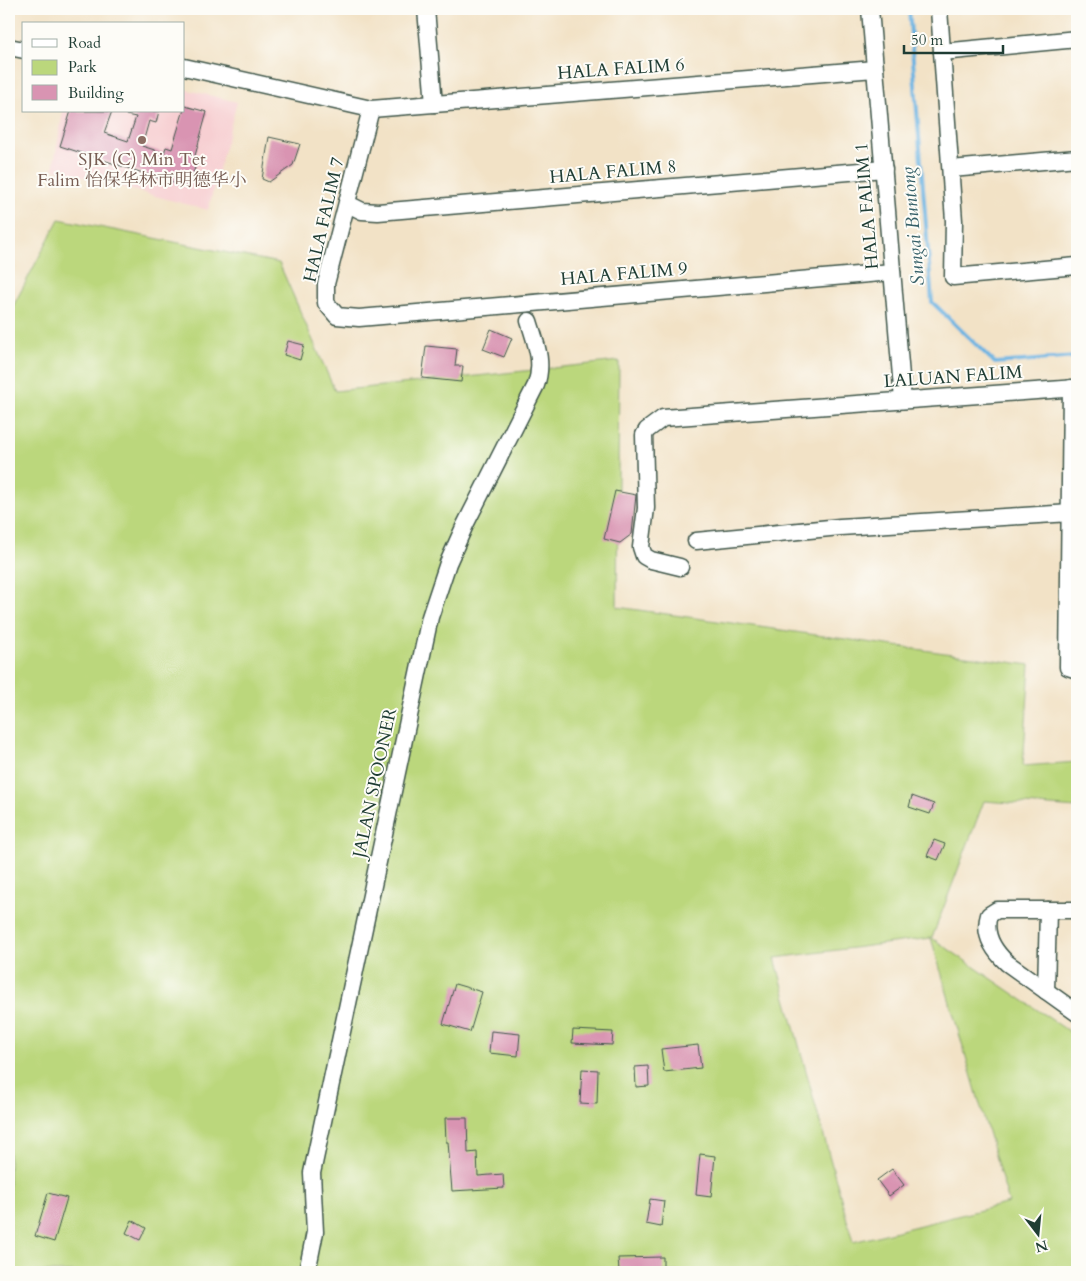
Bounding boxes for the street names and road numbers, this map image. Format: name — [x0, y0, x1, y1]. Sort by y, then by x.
street label: HALA FALIM 6 — [557, 52, 685, 86]
street label: HALA FALIM 1 — [849, 141, 885, 271]
street label: HALA FALIM 8 — [548, 154, 678, 190]
street label: HALA FALIM 7 — [297, 155, 351, 285]
street label: HALA FALIM 9 — [559, 256, 689, 292]
street label: LALUAN FALIM — [883, 360, 1023, 394]
street label: JALAN SPOONER — [346, 705, 403, 863]

